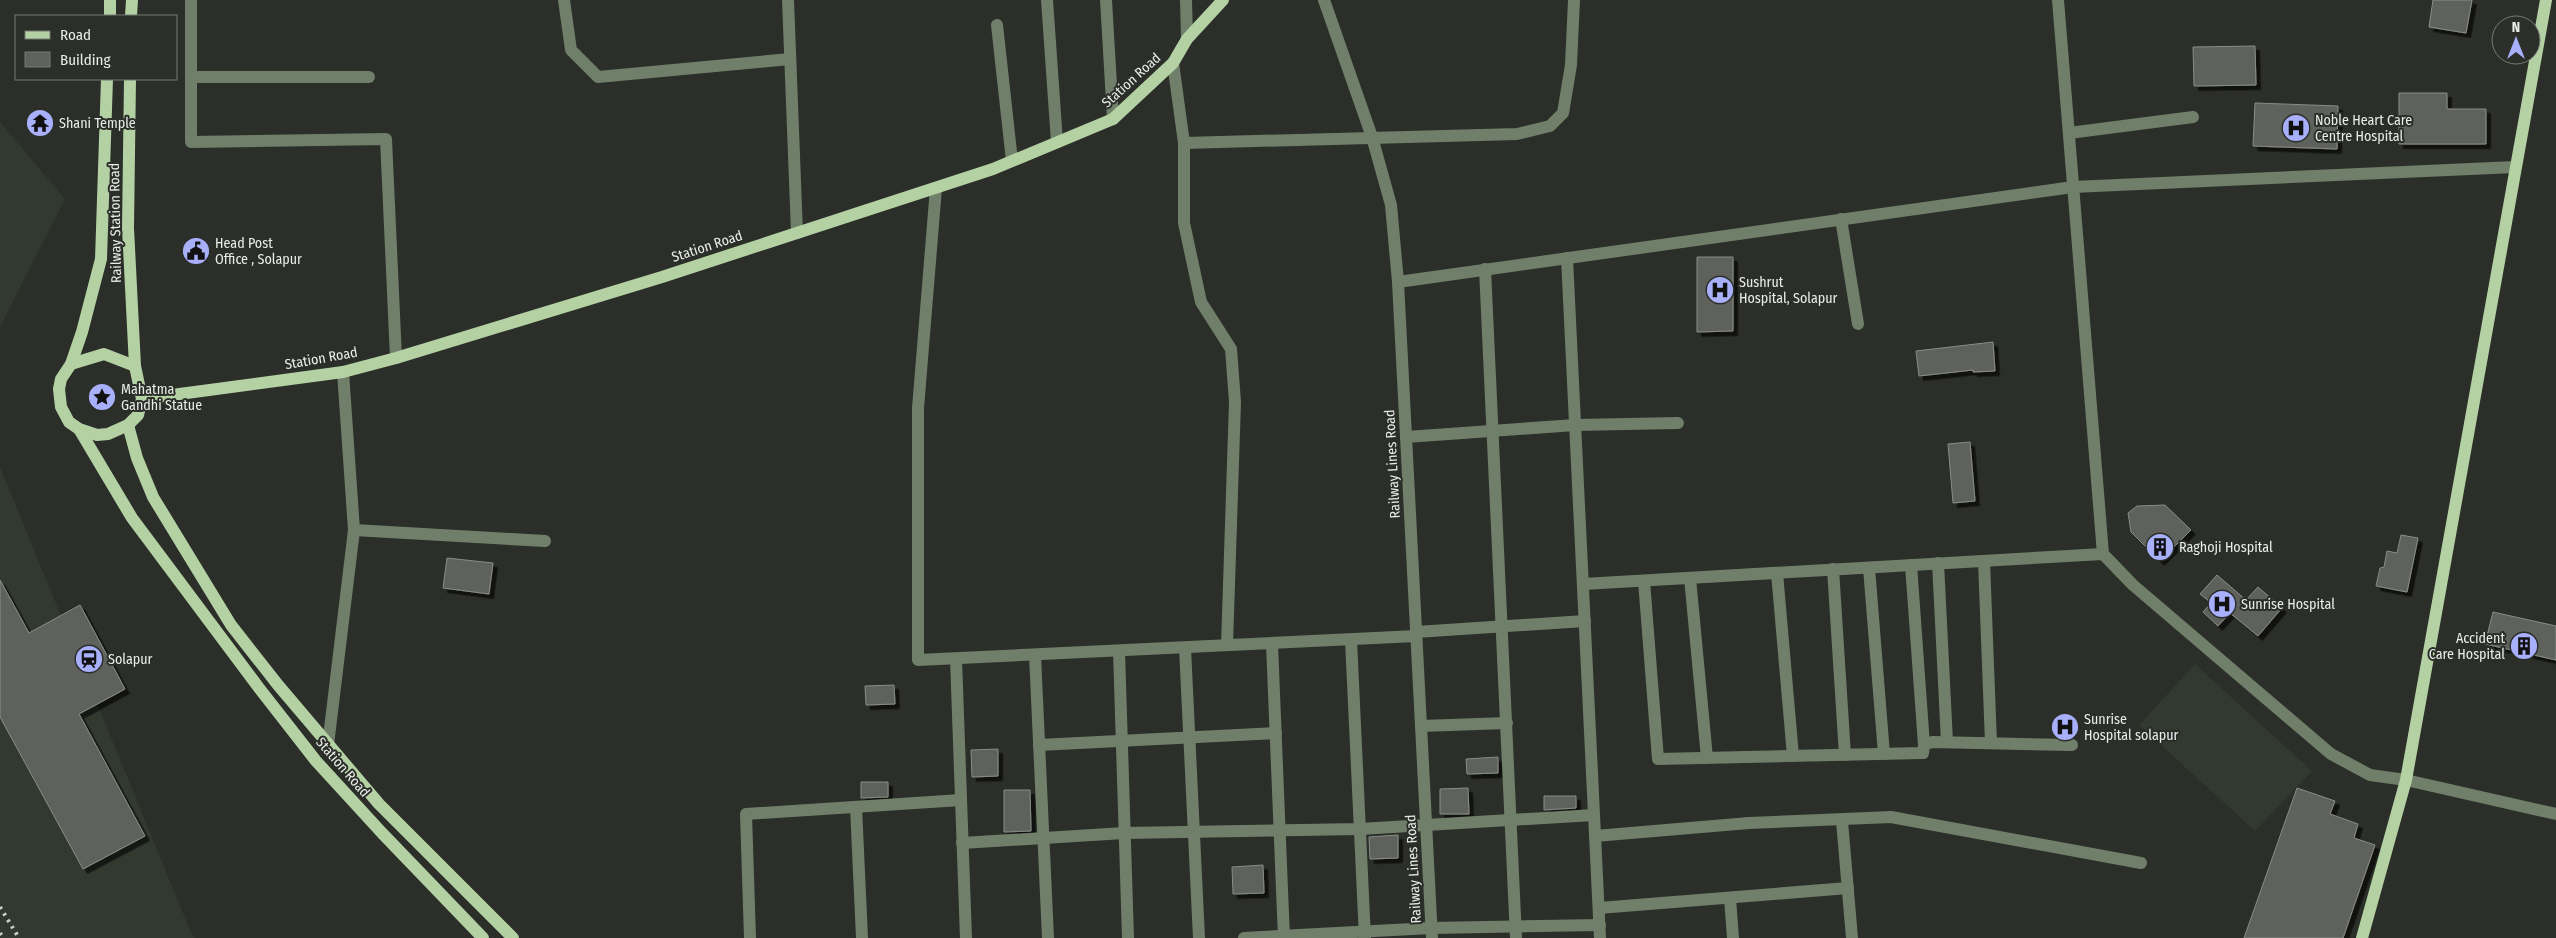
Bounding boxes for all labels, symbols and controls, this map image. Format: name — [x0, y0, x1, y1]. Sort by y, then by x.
legend — [15, 15, 178, 80]
north arrow — [2491, 15, 2541, 65]
text: N — [2512, 19, 2520, 36]
text: Road — [60, 26, 91, 44]
street label: Station Road — [1098, 49, 1164, 111]
text: Building — [60, 51, 111, 69]
temple icon: Shani Temple — [25, 108, 55, 138]
place label: Noble Heart Care Centre Hospital — [2315, 112, 2412, 145]
hospital icon: Noble Heart Care Centre Hospital — [2281, 113, 2311, 143]
place label: Shani Temple — [59, 115, 136, 132]
street label: Railway Station Road — [106, 163, 125, 283]
street label: Station Road — [670, 227, 745, 266]
place label: Head Post Office , Solapur — [215, 235, 302, 268]
public building icon: Head Post Office , Solapur — [181, 236, 211, 266]
place label: Sushrut Hospital, Solapur — [1739, 274, 1838, 307]
hospital icon: Sushrut Hospital, Solapur — [1705, 275, 1735, 305]
street label: Station Road — [283, 344, 359, 373]
place label: Mahatma Gandhi Statue — [121, 381, 202, 414]
place icon: Mahatma Gandhi Statue — [87, 382, 117, 412]
street label: Railway Lines Road — [1381, 409, 1404, 519]
building icon: Raghoji Hospital — [2145, 532, 2175, 562]
place label: Raghoji Hospital — [2179, 539, 2273, 556]
hospital icon: Sunrise Hospital — [2207, 589, 2237, 619]
place label: Sunrise Hospital — [2241, 596, 2335, 613]
place label: Accident Care Hospital — [2429, 630, 2505, 663]
building icon: Accident Care Hospital — [2509, 631, 2539, 661]
station icon: Solapur — [74, 644, 104, 674]
place label: Solapur — [108, 651, 153, 668]
place label: Sunrise Hospital solapur — [2084, 711, 2179, 744]
hospital icon: Sunrise Hospital solapur — [2050, 712, 2080, 742]
street label: Station Road — [312, 734, 373, 801]
street label: Railway Lines Road — [1402, 814, 1425, 924]

